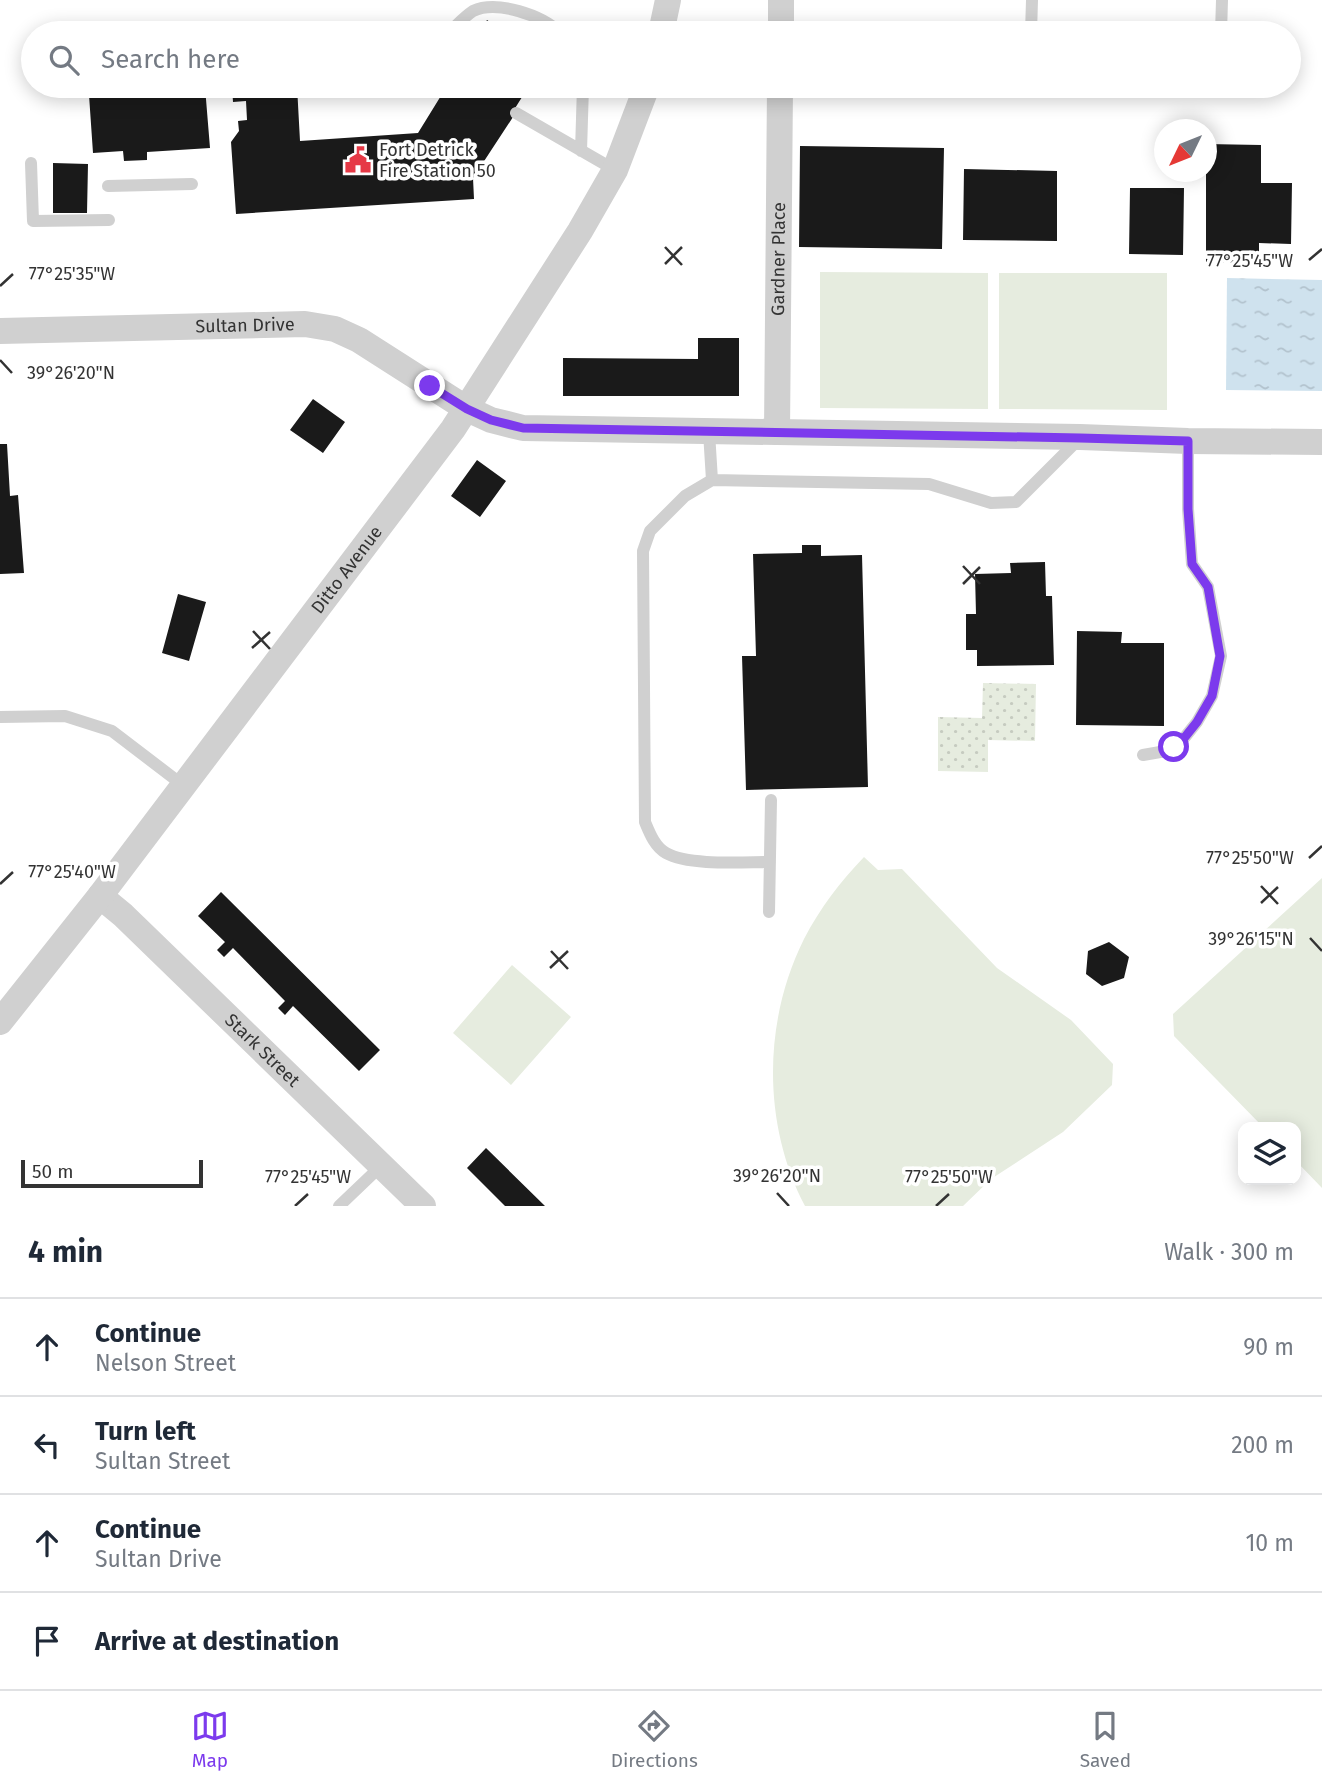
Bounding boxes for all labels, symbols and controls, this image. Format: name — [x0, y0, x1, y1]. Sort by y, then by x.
search box — [21, 21, 1301, 98]
icon: search — [45, 41, 83, 79]
text: Search here — [101, 44, 240, 75]
north arrow — [1154, 119, 1217, 182]
place label: Fort Detrick Fire Station 50 — [379, 139, 496, 182]
public building icon: Fort Detrick Fire Station 50 — [343, 145, 373, 175]
street label: Gardner Place — [767, 202, 790, 316]
text: 77°25'45"W — [1207, 250, 1293, 272]
text: 77°25'35"W — [29, 263, 115, 285]
street label: Sultan Drive — [195, 313, 295, 338]
text: 39°26'20"N — [27, 362, 115, 384]
route end — [414, 370, 445, 401]
street label: Ditto Avenue — [306, 521, 387, 618]
route start — [1158, 731, 1189, 762]
text: 77°25'50"W — [1206, 847, 1294, 869]
text: 77°25'40"W — [28, 861, 116, 883]
text: 39°26'15"N — [1208, 928, 1294, 950]
street label: Stark Street — [220, 1009, 305, 1092]
map controls — [1238, 1122, 1301, 1185]
button: layers — [1238, 1122, 1301, 1185]
scale bar — [21, 1157, 203, 1189]
text: 50 m — [32, 1160, 73, 1183]
text: 39°26'20"N — [733, 1165, 821, 1187]
text: 77°25'45"W — [265, 1166, 351, 1188]
text: 77°25'50"W — [905, 1166, 993, 1188]
text: 4 min — [28, 1234, 103, 1270]
text: Walk · 300 m — [1164, 1238, 1294, 1266]
text: Continue — [95, 1318, 201, 1349]
icon: ahead — [28, 1328, 66, 1366]
text: 90 m — [1243, 1333, 1294, 1361]
text: Nelson Street — [95, 1349, 236, 1377]
text: Turn left — [95, 1416, 196, 1447]
icon: left — [28, 1426, 66, 1464]
text: 200 m — [1231, 1431, 1294, 1459]
text: Sultan Street — [95, 1447, 230, 1475]
text: Continue — [95, 1514, 201, 1545]
icon: ahead — [28, 1524, 66, 1562]
text: 10 m — [1245, 1529, 1294, 1557]
text: Sultan Drive — [95, 1545, 222, 1573]
icon: arrive — [28, 1622, 66, 1660]
text: Arrive at destination — [95, 1626, 339, 1657]
tab: Map — [191, 1707, 229, 1772]
tab: Directions — [611, 1707, 698, 1772]
tab: Saved — [1080, 1707, 1131, 1772]

